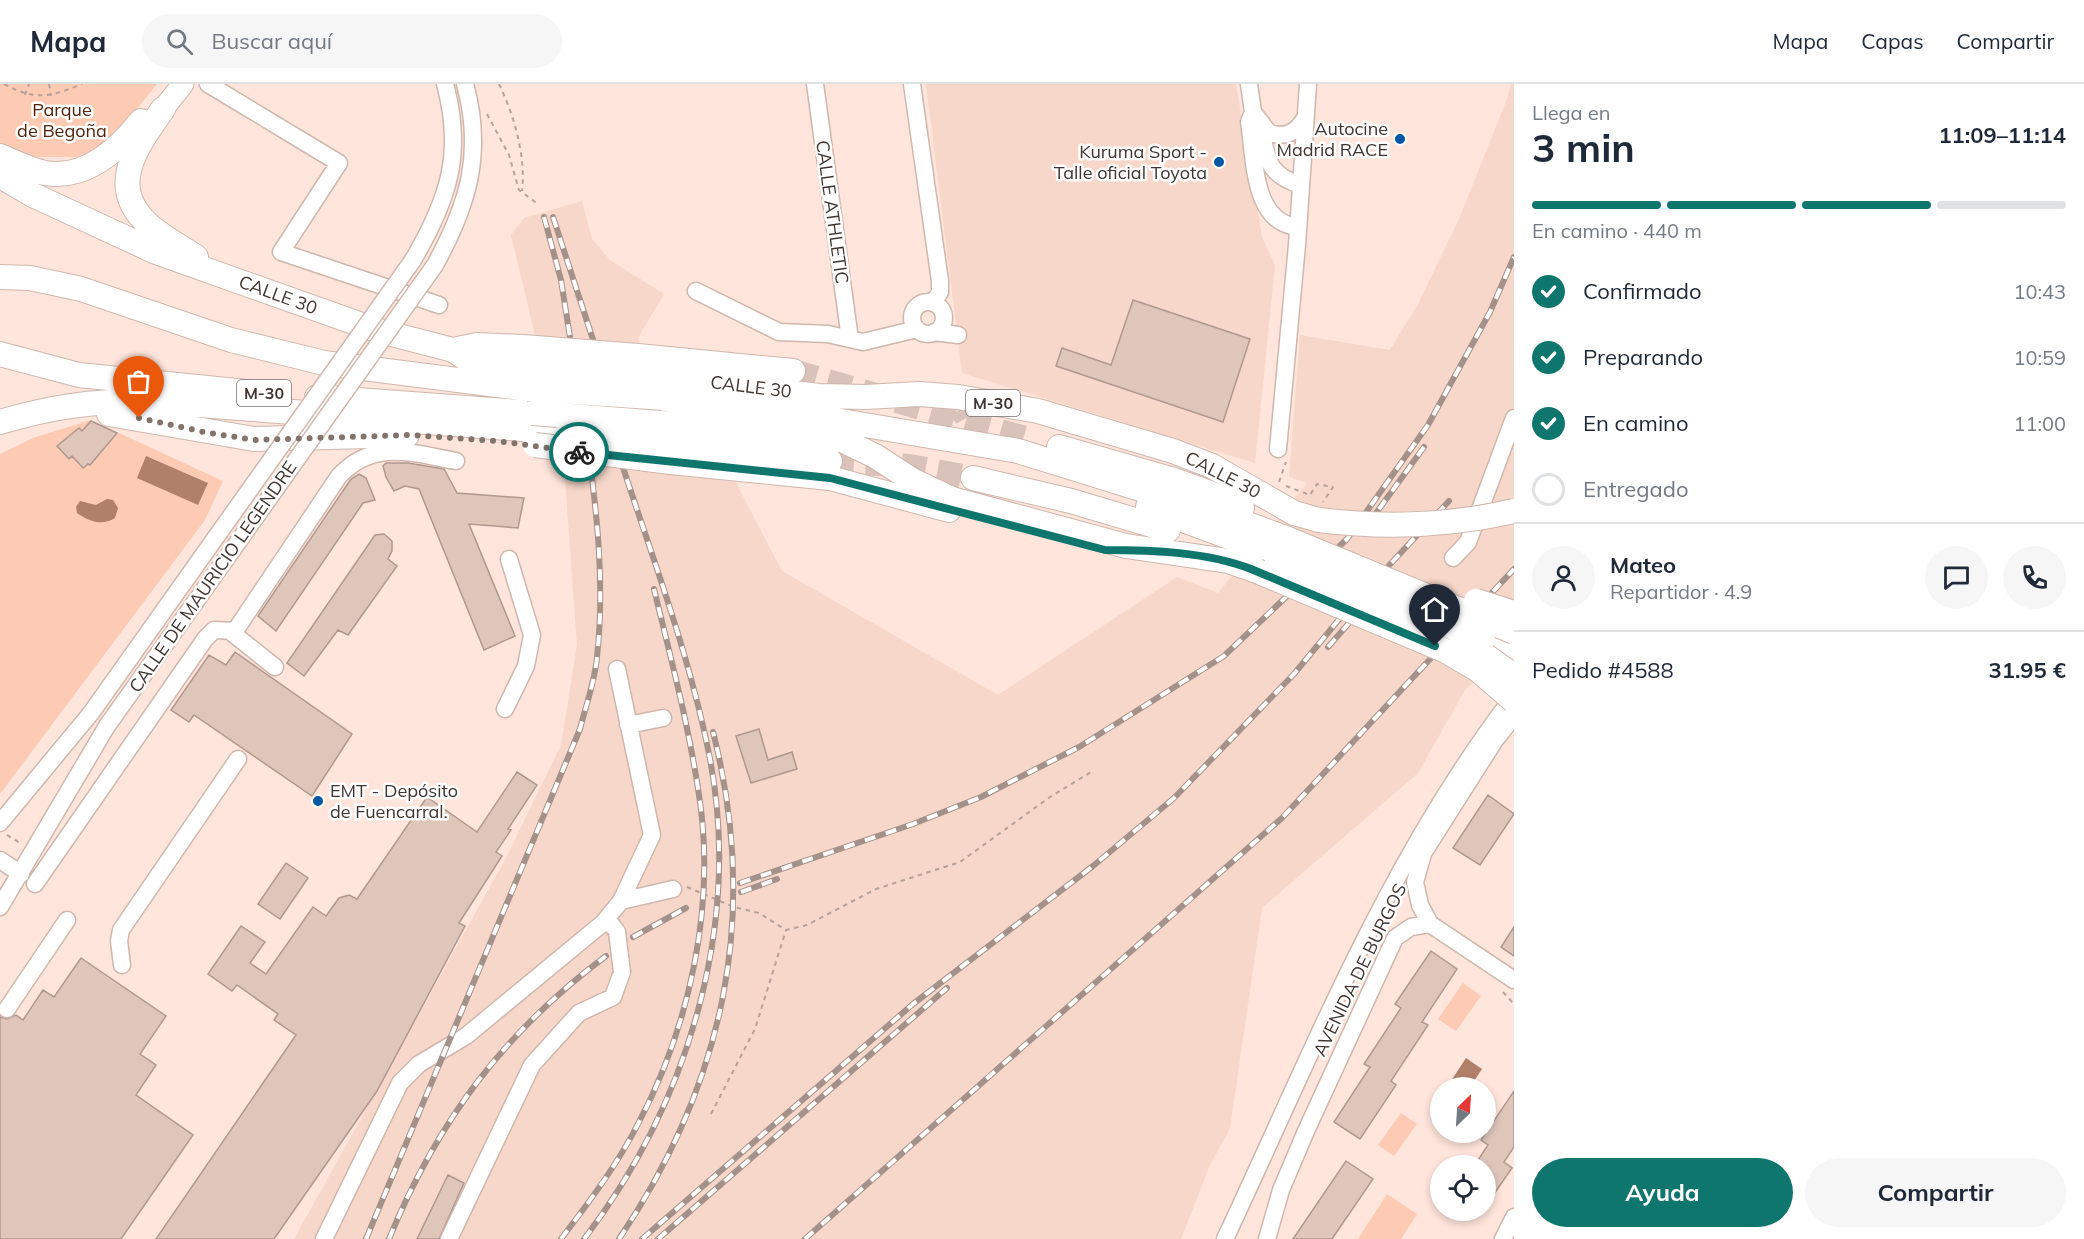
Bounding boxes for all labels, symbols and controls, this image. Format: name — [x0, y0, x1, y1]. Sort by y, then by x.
search box — [142, 14, 562, 68]
text: Mapa — [30, 24, 106, 59]
icon: search — [163, 25, 196, 58]
text: Buscar aquí — [211, 27, 332, 55]
text: Mapa — [1773, 28, 1828, 54]
text: Capas — [1861, 28, 1924, 54]
text: Compartir — [1957, 28, 2054, 54]
park label: Parque de Begoña — [17, 98, 107, 142]
text: Llega en — [1532, 100, 1610, 125]
place label: Autocine Madrid RACE — [1276, 117, 1388, 161]
text: 11:09–11:14 — [1938, 121, 2066, 149]
text: 3 min — [1532, 123, 1635, 172]
marker: Autocine Madrid RACE — [1393, 132, 1407, 146]
street label: CALLE ATHLETIC — [811, 139, 854, 285]
place label: Kuruma Sport - Talle oficial Toyota — [1054, 140, 1207, 184]
marker: Kuruma Sport - Talle oficial Toyota — [1212, 155, 1226, 169]
text: En camino · 440 m — [1532, 218, 1702, 243]
street label: CALLE 30 — [236, 270, 321, 319]
icon: check — [1532, 275, 1565, 308]
text: Confirmado — [1583, 277, 1702, 305]
text: 10:43 — [2013, 279, 2066, 304]
icon: check — [1532, 341, 1565, 374]
text: Preparando — [1583, 343, 1703, 371]
text: 10:59 — [2013, 345, 2066, 370]
pin — [113, 356, 164, 418]
icon: bag — [122, 365, 155, 398]
street label: CALLE 30 — [709, 370, 793, 403]
road number: M-30 — [237, 380, 291, 406]
road number: M-30 — [966, 390, 1020, 416]
icon: check — [1532, 407, 1565, 440]
text: En camino — [1583, 409, 1689, 437]
text: 11:00 — [2013, 411, 2066, 436]
courier — [549, 422, 609, 482]
icon: bike — [563, 436, 596, 469]
street label: CALLE 30 — [1182, 446, 1265, 503]
street label: CALLE DE MAURICIO LEGENDRE — [124, 457, 302, 697]
text: Entregado — [1583, 475, 1689, 503]
button: person — [1532, 546, 1595, 609]
button: chat — [1925, 546, 1988, 609]
button: phone — [2003, 546, 2066, 609]
text: Mateo — [1610, 551, 1676, 579]
text: Repartidor · 4.9 — [1610, 579, 1752, 604]
pin — [1409, 584, 1460, 646]
icon: home — [1418, 593, 1451, 626]
text: Pedido #4588 — [1532, 656, 1674, 684]
text: 31.95 € — [1989, 656, 2066, 684]
place label: EMT - Depósito de Fuencarral. — [330, 779, 458, 823]
marker: EMT - Depósito de Fuencarral. — [311, 794, 325, 808]
street label: AVENIDA DE BURGOS — [1308, 880, 1411, 1060]
north arrow — [1430, 1077, 1496, 1143]
map controls — [1430, 1077, 1496, 1221]
button: locate — [1430, 1155, 1496, 1221]
button: Ayuda — [1532, 1158, 1793, 1227]
button: Compartir — [1805, 1158, 2066, 1227]

